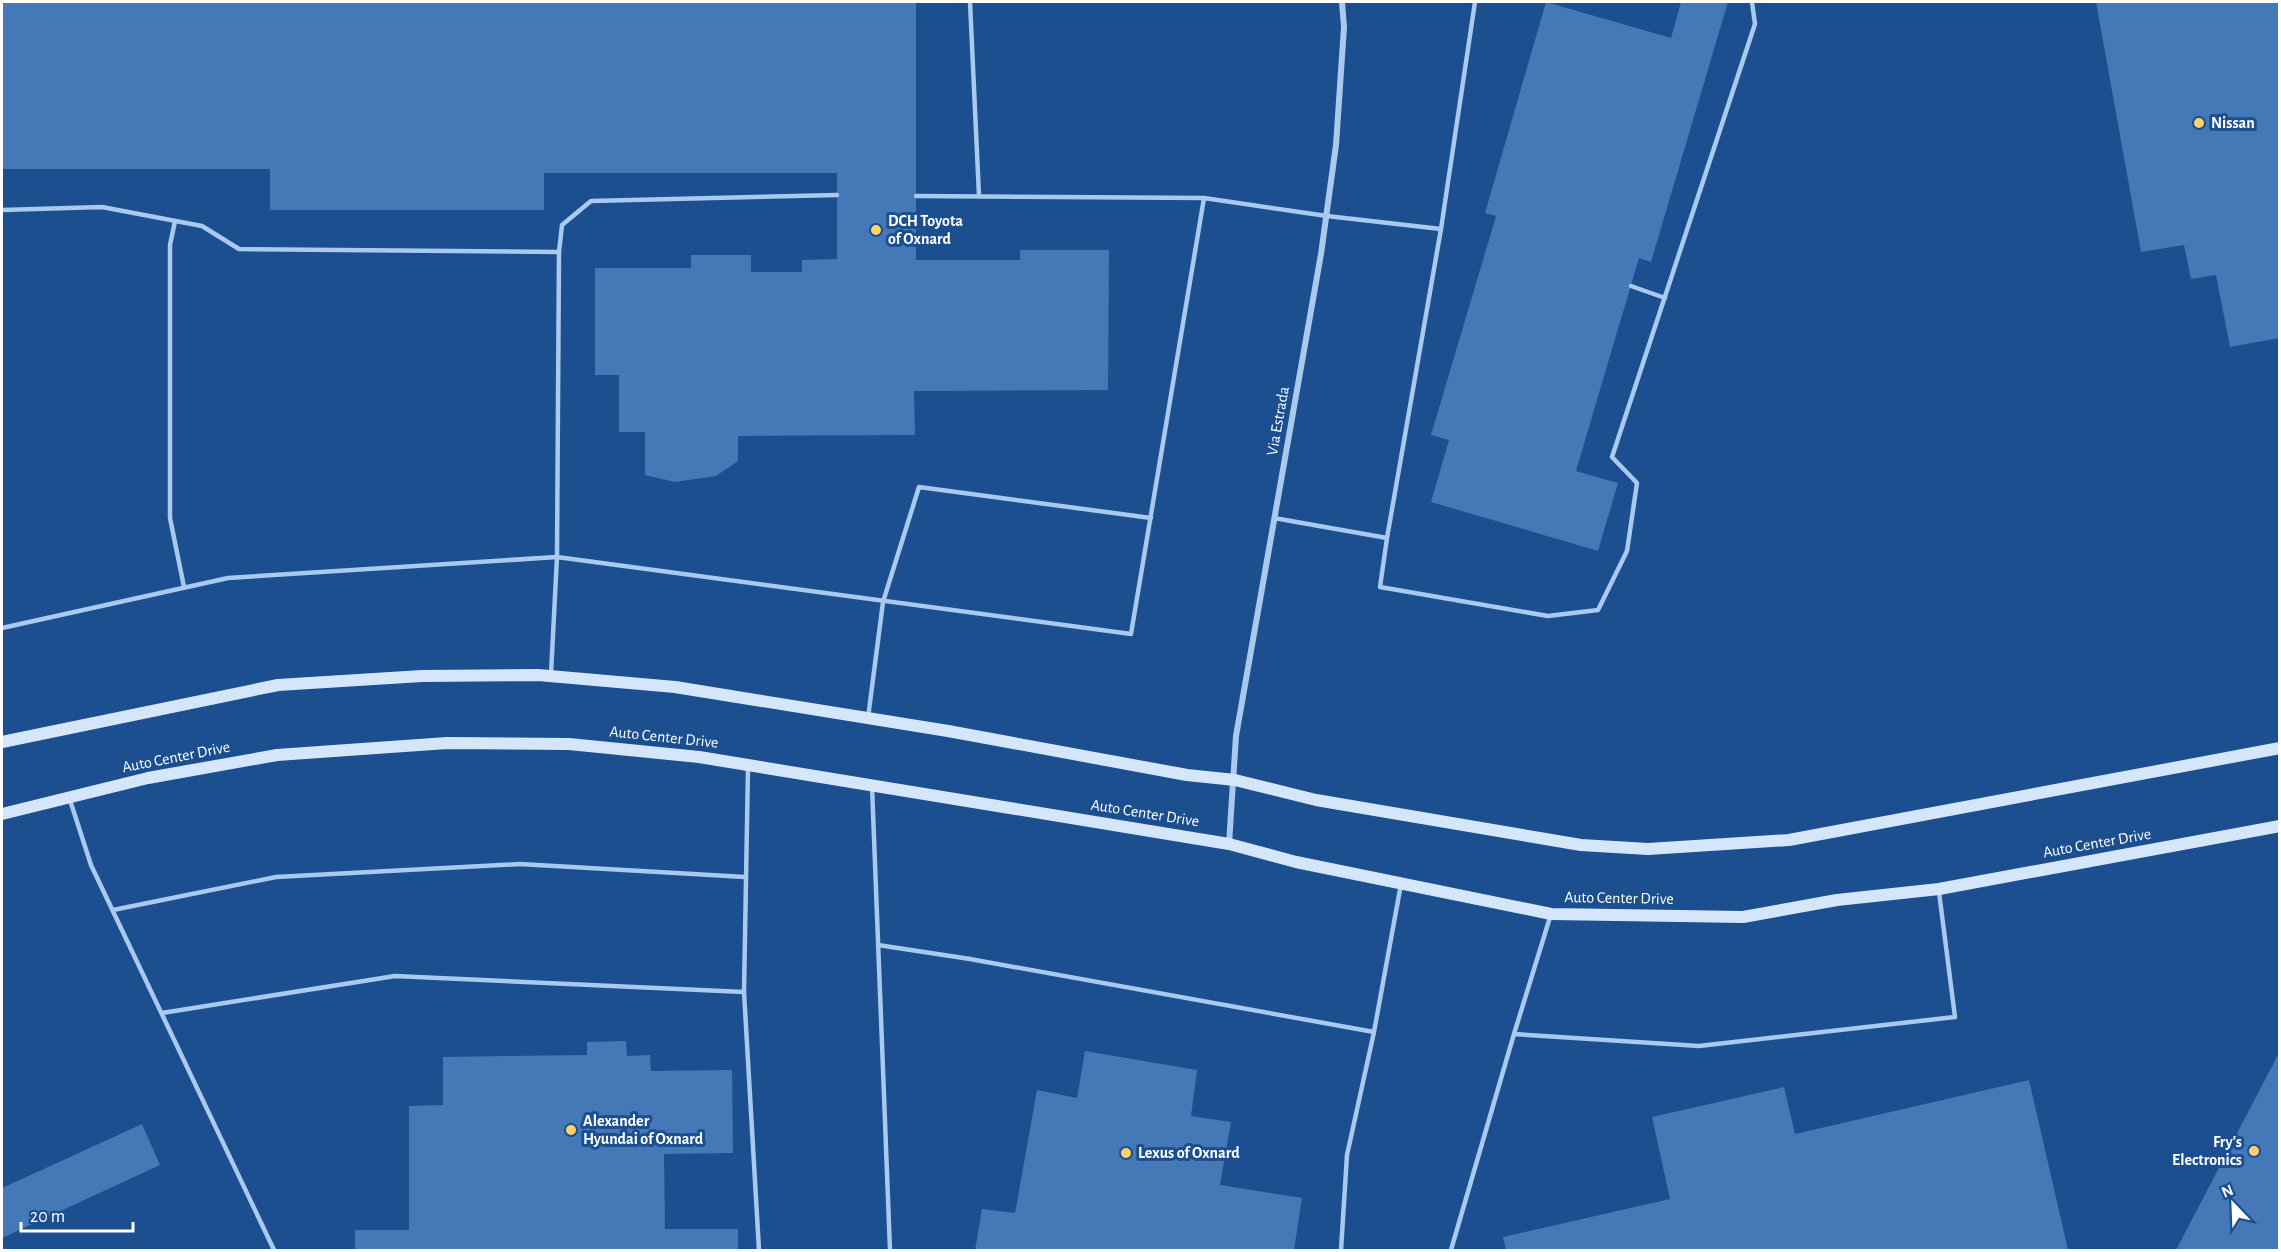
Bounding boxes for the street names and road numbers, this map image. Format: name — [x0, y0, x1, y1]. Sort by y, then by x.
street label: Via Estrada — [1264, 385, 1292, 457]
street label: Auto Center Drive — [609, 723, 719, 751]
street label: Auto Center Drive — [121, 739, 231, 775]
street label: Auto Center Drive — [1090, 797, 1200, 829]
street label: Auto Center Drive — [2042, 826, 2152, 860]
street label: Auto Center Drive — [1564, 889, 1674, 907]

